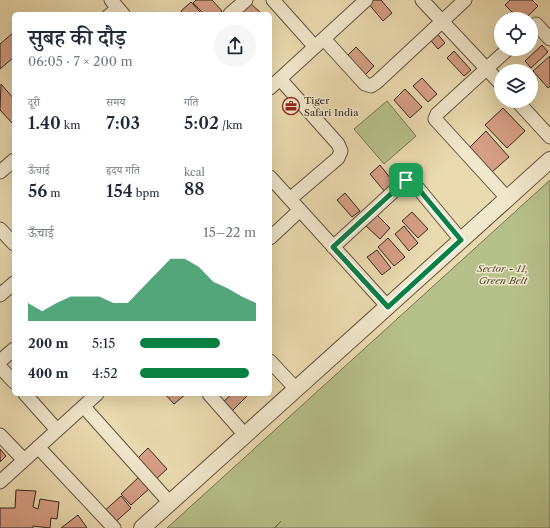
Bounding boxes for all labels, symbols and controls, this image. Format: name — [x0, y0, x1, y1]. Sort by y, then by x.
map controls — [494, 12, 538, 108]
button: locate — [494, 12, 538, 56]
text: सुबह की दौड़ — [28, 24, 126, 51]
button: share — [214, 25, 256, 67]
text: 06:05 · 7 × 200 m — [28, 53, 133, 69]
button: layers — [494, 64, 538, 108]
place label: Tiger Safari India — [304, 94, 359, 119]
text: दूरी — [28, 95, 40, 109]
text: समय — [106, 95, 125, 109]
text: गति — [184, 95, 198, 109]
office icon: Tiger Safari India — [281, 96, 301, 116]
text: 1.40 — [28, 113, 61, 133]
text: 7:03 — [106, 113, 140, 133]
text: 5:02 — [184, 113, 219, 133]
text: km — [61, 118, 80, 132]
text: /km — [219, 118, 243, 132]
text: ऊँचाई — [28, 163, 50, 177]
text: हृदय गति — [106, 163, 140, 177]
pin — [389, 163, 423, 197]
text: kcal — [184, 165, 205, 179]
icon: arrive — [395, 169, 417, 191]
text: 88 — [184, 179, 205, 199]
text: 56 — [28, 181, 47, 201]
text: 154 — [106, 181, 133, 201]
text: m — [47, 186, 61, 200]
text: bpm — [133, 186, 159, 200]
text: ऊँचाई — [28, 224, 54, 240]
text: 15–22 m — [203, 224, 256, 240]
park label: Sector - 11, Green Belt — [476, 262, 529, 287]
text: 200 m — [28, 335, 68, 351]
text: 5:15 — [92, 335, 115, 351]
text: 400 m — [28, 365, 68, 381]
text: 4:52 — [92, 365, 118, 381]

